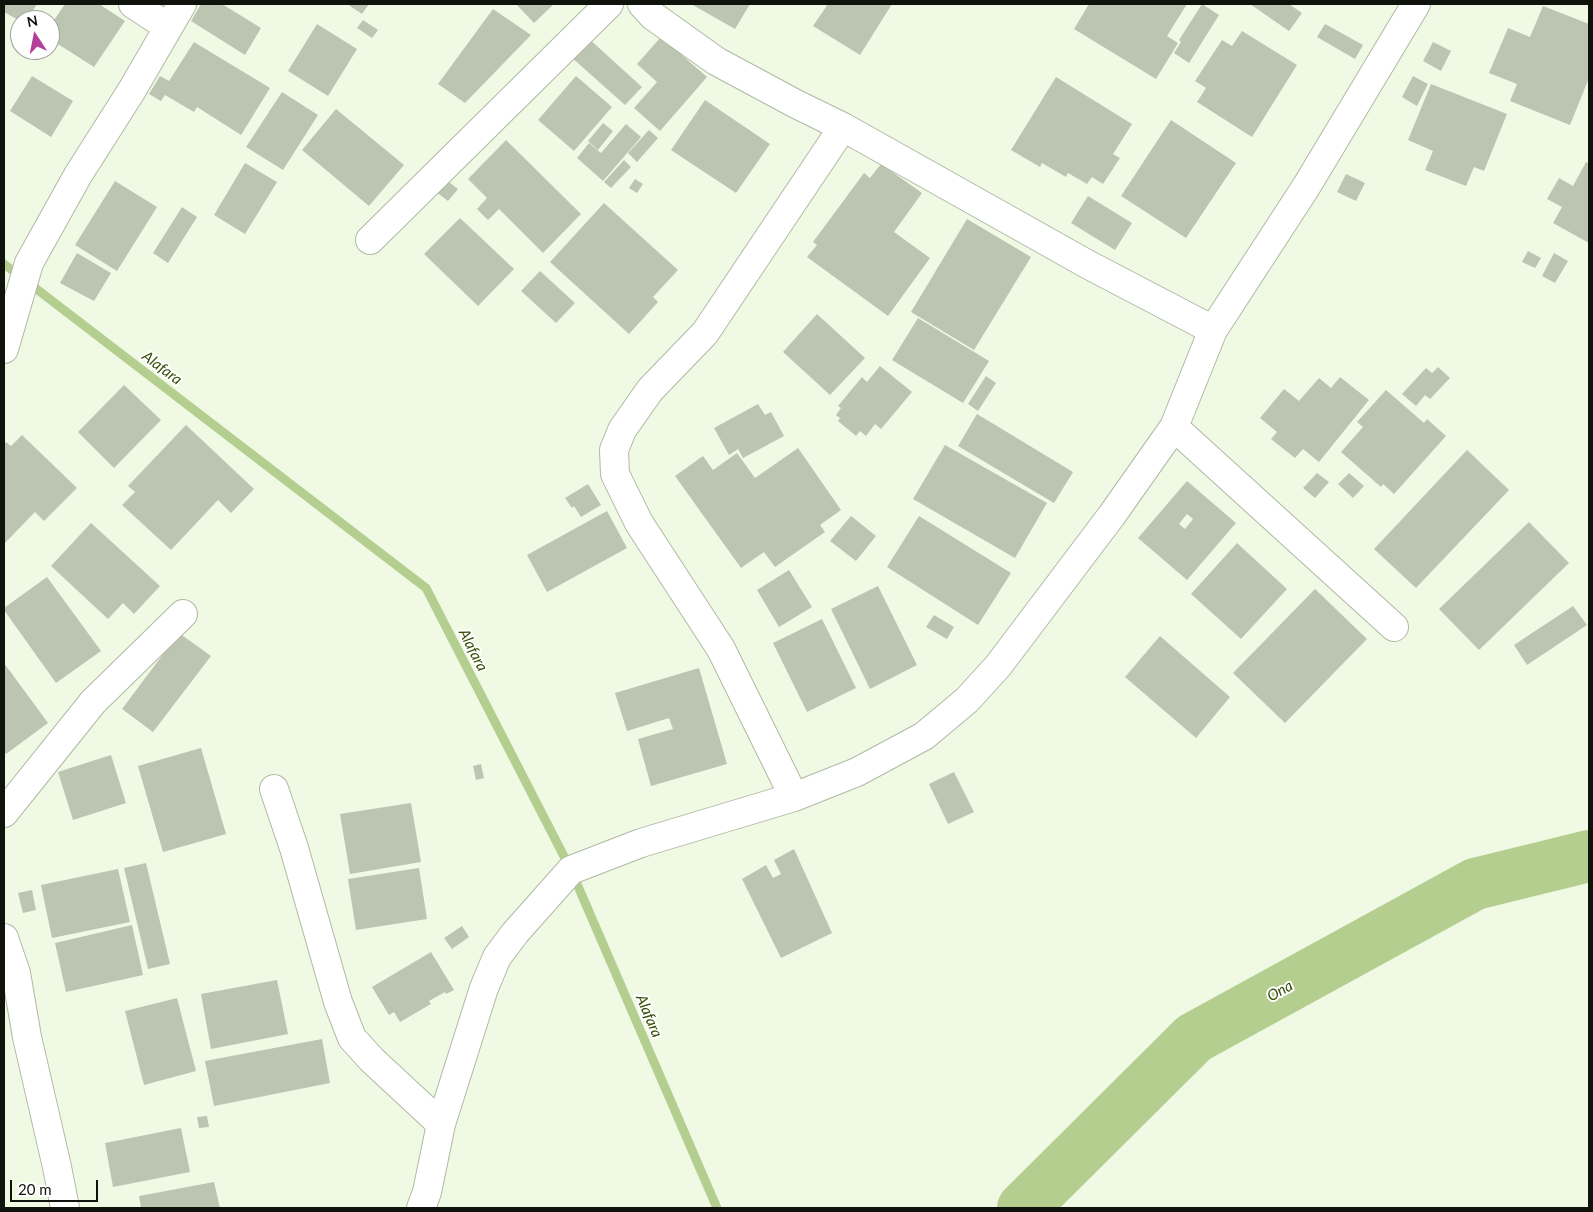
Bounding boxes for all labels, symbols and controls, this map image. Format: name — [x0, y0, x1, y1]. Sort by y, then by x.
north arrow — [10, 10, 60, 60]
text: N — [25, 11, 39, 30]
water label: Alafara — [139, 347, 185, 389]
water label: Alafara — [455, 626, 491, 674]
water label: Ona — [1264, 977, 1296, 1005]
water label: Alafara — [632, 992, 666, 1040]
scale bar — [12, 1170, 100, 1202]
text: 20 m — [18, 1180, 52, 1198]

